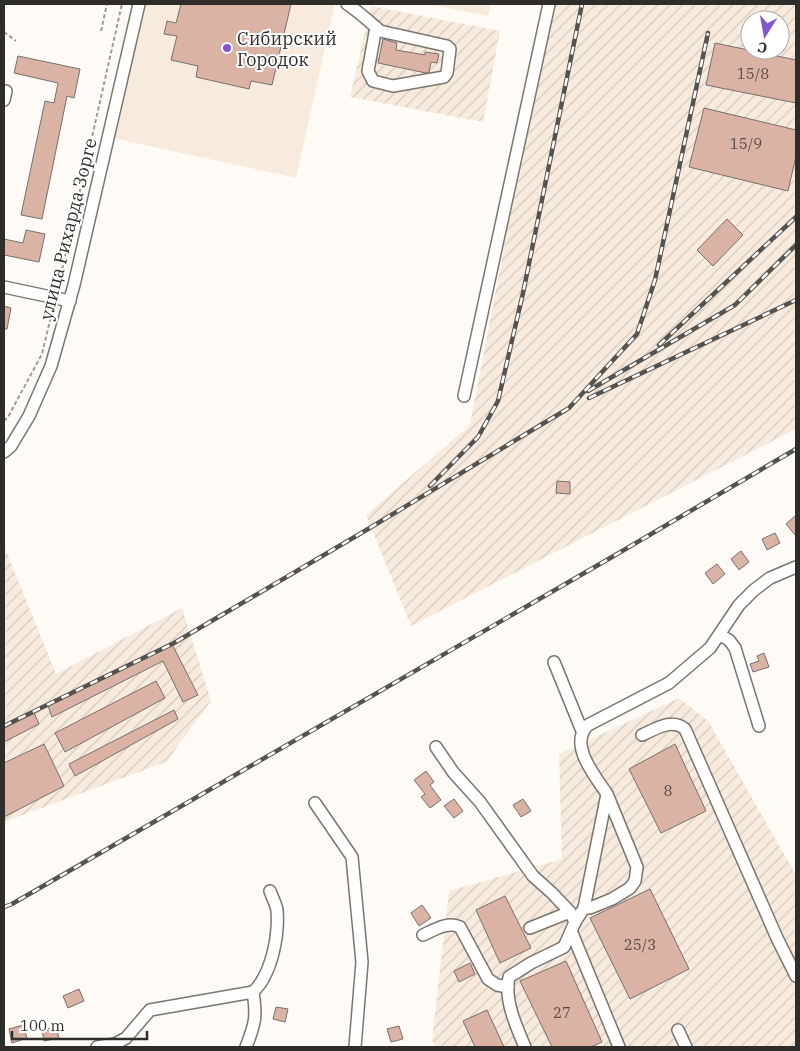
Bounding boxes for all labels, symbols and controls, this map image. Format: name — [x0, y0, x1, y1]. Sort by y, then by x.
north arrow — [740, 10, 790, 60]
place label: Сибирский Городок — [237, 27, 337, 71]
text: С — [756, 38, 769, 57]
marker: Сибирский Городок — [221, 42, 233, 54]
house number: 15/8 — [737, 64, 769, 83]
house number: 15/9 — [730, 134, 762, 153]
street label: улица Рихарда Зорге — [34, 136, 102, 322]
house number: 8 — [663, 781, 673, 800]
house number: 25/3 — [624, 935, 656, 954]
house number: 27 — [553, 1003, 571, 1022]
scale bar — [12, 1008, 148, 1040]
text: 100 m — [20, 1016, 65, 1035]

